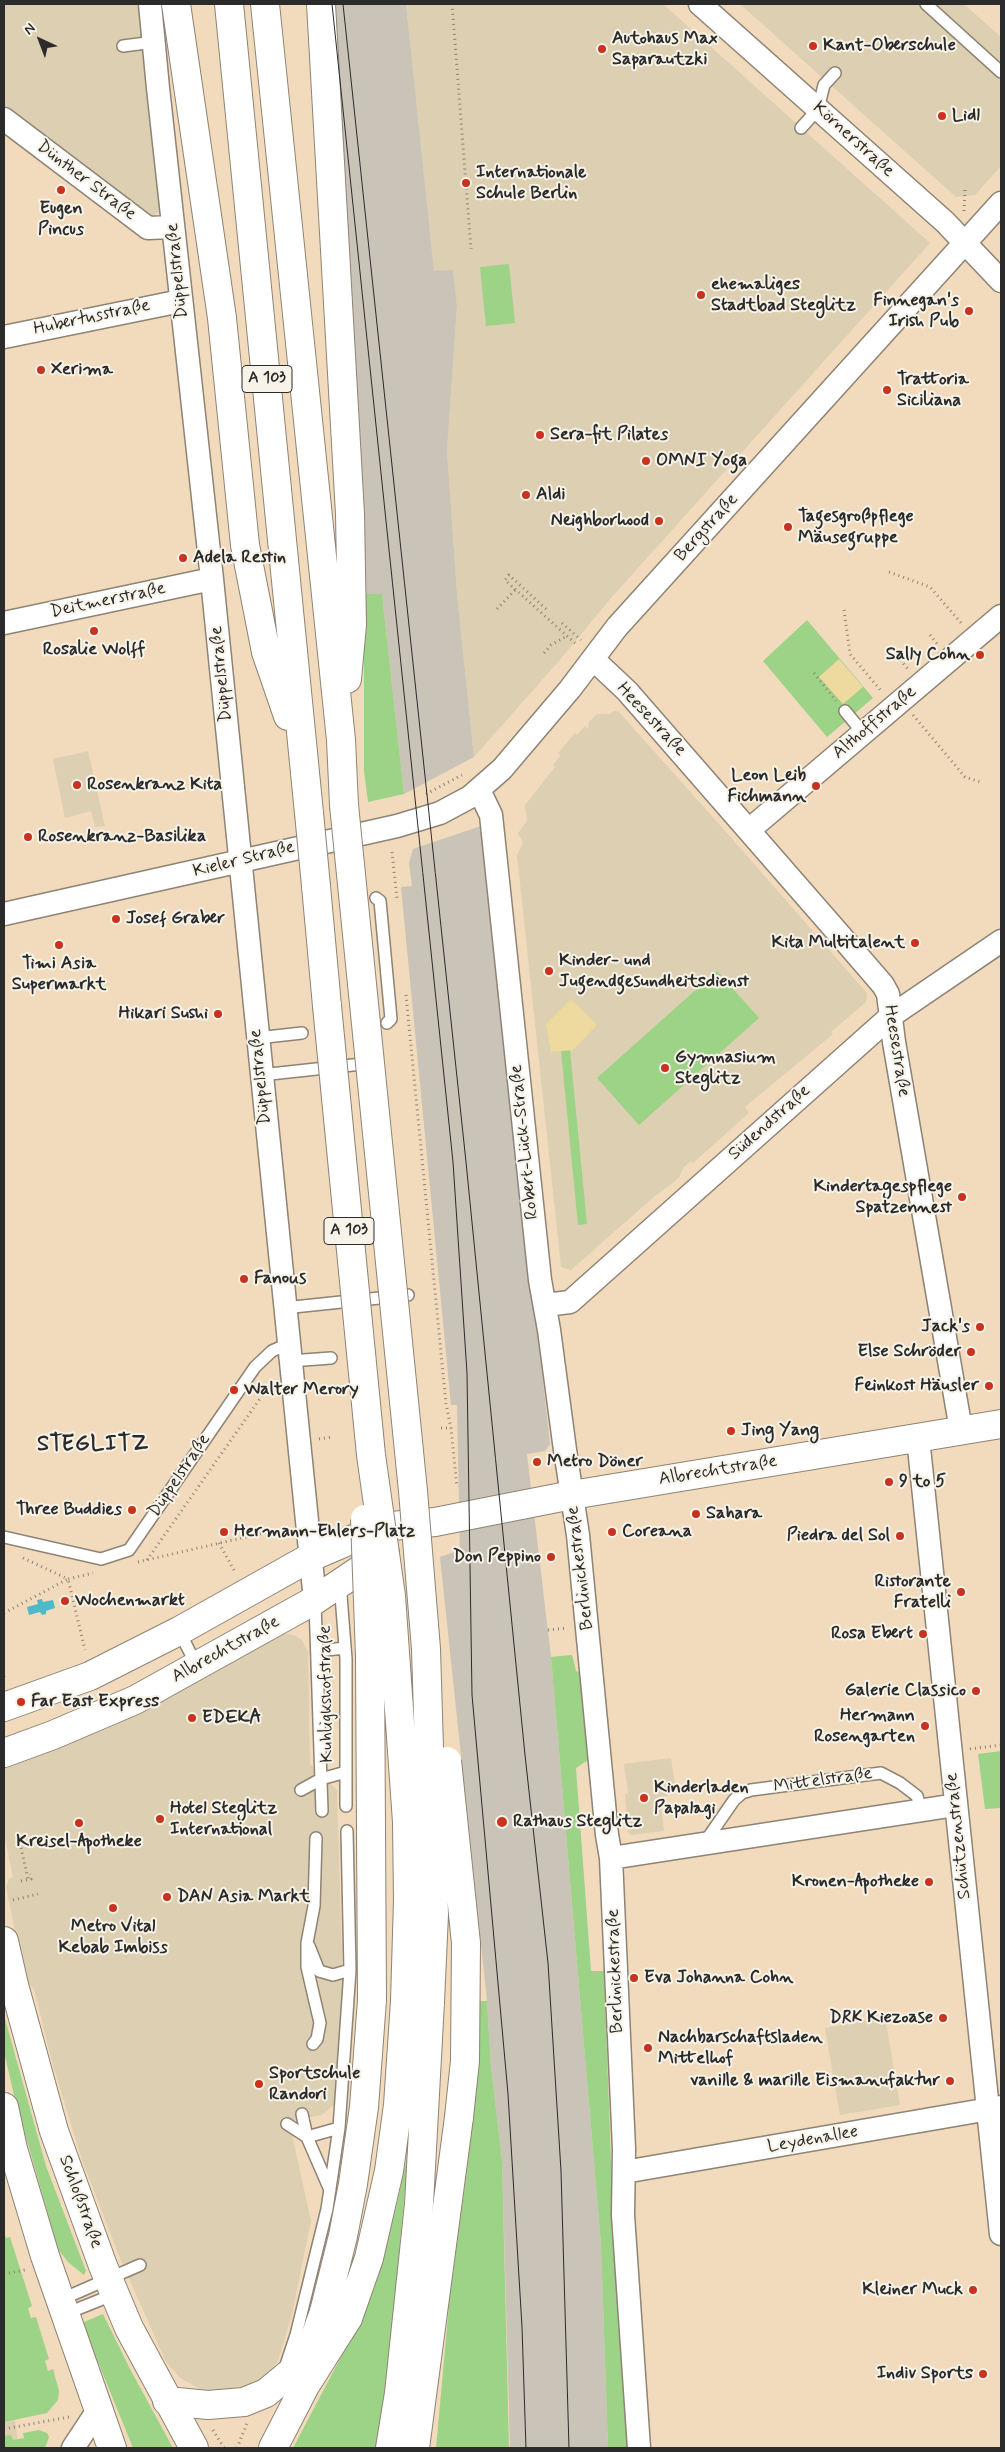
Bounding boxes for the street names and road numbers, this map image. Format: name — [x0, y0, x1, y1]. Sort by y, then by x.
street label: Körnerstraße — [808, 98, 898, 182]
street label: Dünther Straße — [32, 136, 140, 226]
street label: Düppelstraße — [162, 222, 194, 320]
street label: Hubertusstraße — [32, 295, 152, 341]
road number: A 103 — [242, 366, 292, 392]
street label: Bergstraße — [671, 489, 743, 567]
street label: Deitmerstraße — [48, 578, 168, 624]
street label: Düppelstraße — [206, 625, 238, 723]
street label: Heesestraße — [611, 679, 691, 761]
street label: Althoffstraße — [829, 682, 921, 764]
street label: Kieler Straße — [191, 837, 297, 883]
street label: Heesestraße — [878, 1003, 914, 1099]
street label: Düppelstraße — [245, 1028, 277, 1126]
street label: Robert-Lück-Straße — [506, 1063, 544, 1221]
street label: Südendstraße — [725, 1081, 815, 1165]
road number: A 103 — [324, 1218, 374, 1244]
street label: Düppelstraße — [144, 1430, 216, 1522]
street label: Albrechtstraße — [657, 1451, 779, 1491]
street label: Berlinickestraße — [563, 1505, 599, 1631]
street label: Albrechtstraße — [168, 1612, 284, 1688]
street label: Kuhligkshofstraße — [315, 1625, 339, 1763]
street label: Mittelstraße — [772, 1763, 874, 1799]
street label: Schützenstraße — [942, 1772, 976, 1900]
street label: Berlinickestraße — [603, 1908, 629, 2034]
street label: Leydenallee — [766, 2121, 860, 2159]
street label: Schloßstraße — [53, 2152, 107, 2252]

